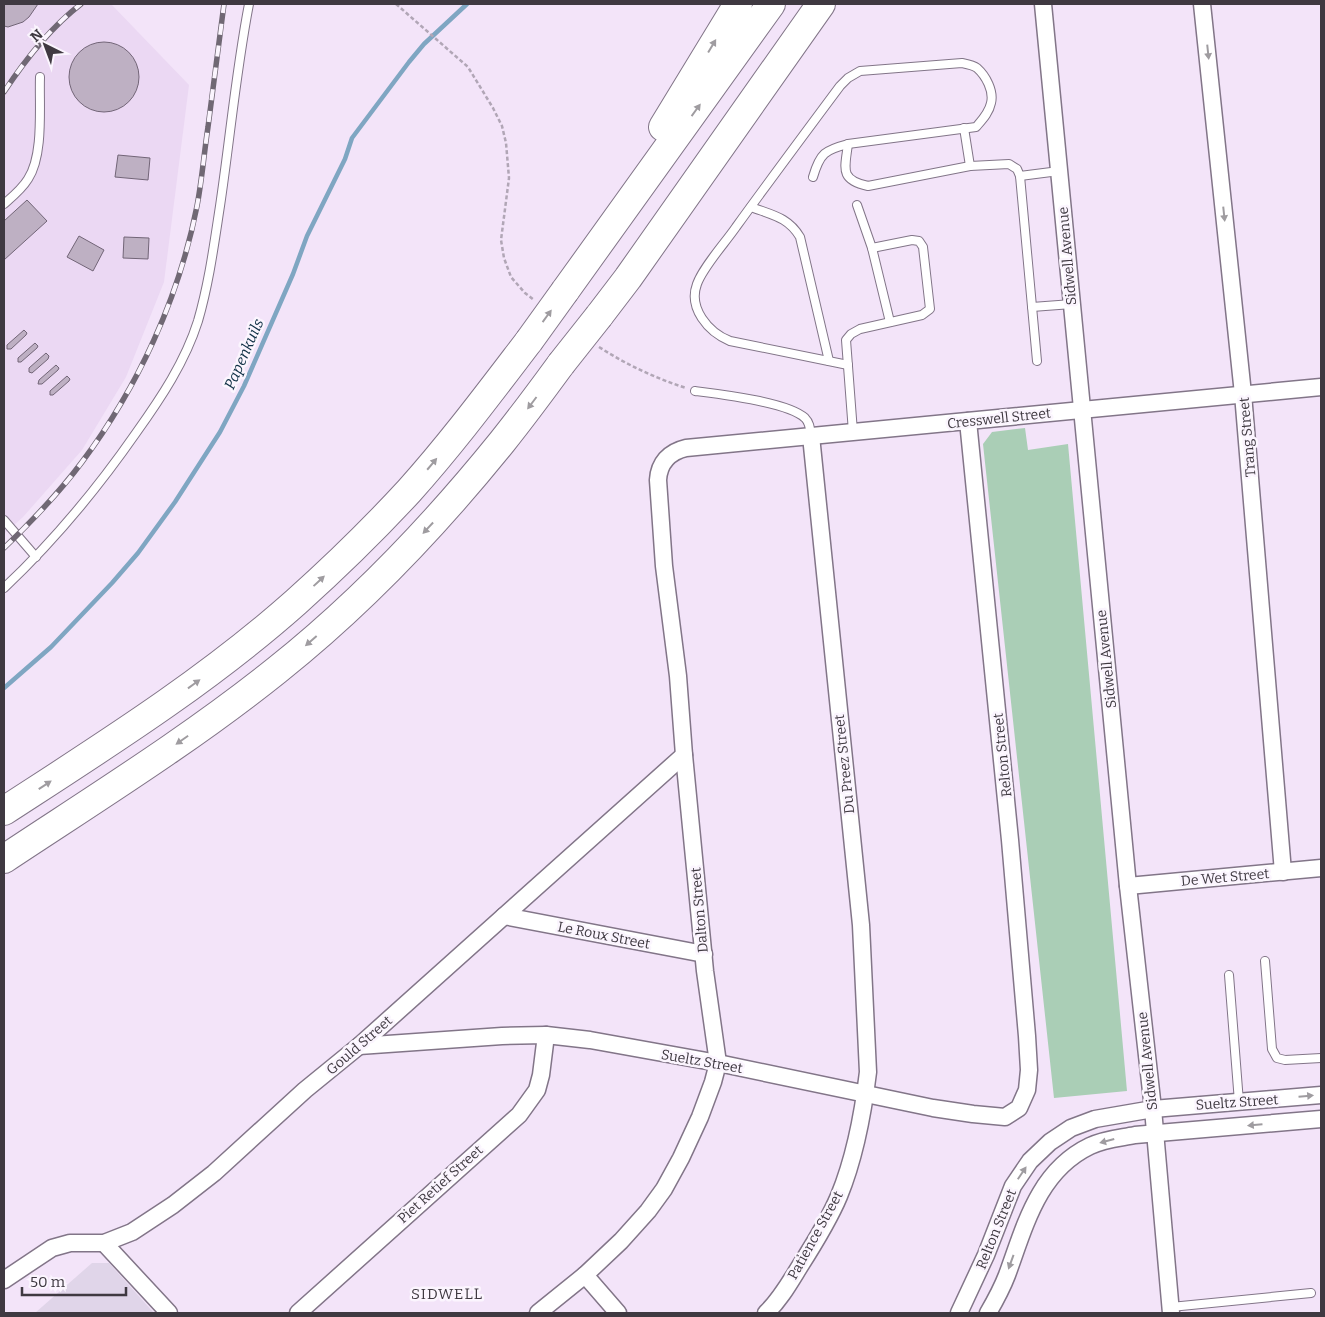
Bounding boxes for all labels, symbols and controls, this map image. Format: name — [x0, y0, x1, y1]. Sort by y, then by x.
north arrow — [20, 20, 70, 70]
text: N — [27, 26, 46, 46]
one-way arrow — [708, 40, 717, 53]
one-way arrow — [1204, 45, 1212, 61]
one-way arrow — [690, 103, 700, 116]
street label: Sidwell Avenue — [1055, 206, 1080, 306]
one-way arrow — [1220, 206, 1228, 222]
one-way arrow — [542, 309, 552, 323]
water label: Papenkuils — [220, 316, 268, 392]
one-way arrow — [527, 396, 537, 410]
street label: Trang Street — [1236, 396, 1259, 478]
street label: Cresswell Street — [946, 405, 1052, 432]
one-way arrow — [426, 457, 437, 470]
one-way arrow — [422, 522, 434, 534]
one-way arrow — [313, 575, 325, 587]
street label: Sidwell Avenue — [1093, 609, 1120, 709]
one-way arrow — [304, 635, 317, 646]
one-way arrow — [187, 679, 201, 689]
street label: Relton Street — [990, 712, 1015, 798]
street label: Du Preez Street — [831, 713, 858, 814]
one-way arrow — [176, 735, 189, 745]
one-way arrow — [38, 780, 51, 789]
street label: De Wet Street — [1180, 865, 1270, 890]
street label: Dalton Street — [687, 867, 712, 953]
street label: Le Roux Street — [556, 918, 651, 953]
street label: Sidwell Avenue — [1134, 1011, 1161, 1111]
street label: Gould Street — [323, 1012, 396, 1079]
street label: Sueltz Street — [660, 1046, 744, 1077]
street label: Sueltz Street — [1195, 1091, 1279, 1114]
one-way arrow — [1298, 1092, 1314, 1100]
one-way arrow — [1247, 1121, 1263, 1129]
one-way arrow — [1099, 1137, 1114, 1145]
street label: Piet Retief Street — [394, 1142, 486, 1227]
one-way arrow — [1017, 1167, 1026, 1180]
street label: Relton Street — [973, 1187, 1020, 1272]
street label: Patience Street — [784, 1188, 847, 1282]
one-way arrow — [1007, 1255, 1015, 1270]
scale bar — [22, 1264, 126, 1296]
text: 50 m — [30, 1273, 66, 1291]
district label: SIDWELL — [411, 1285, 483, 1303]

